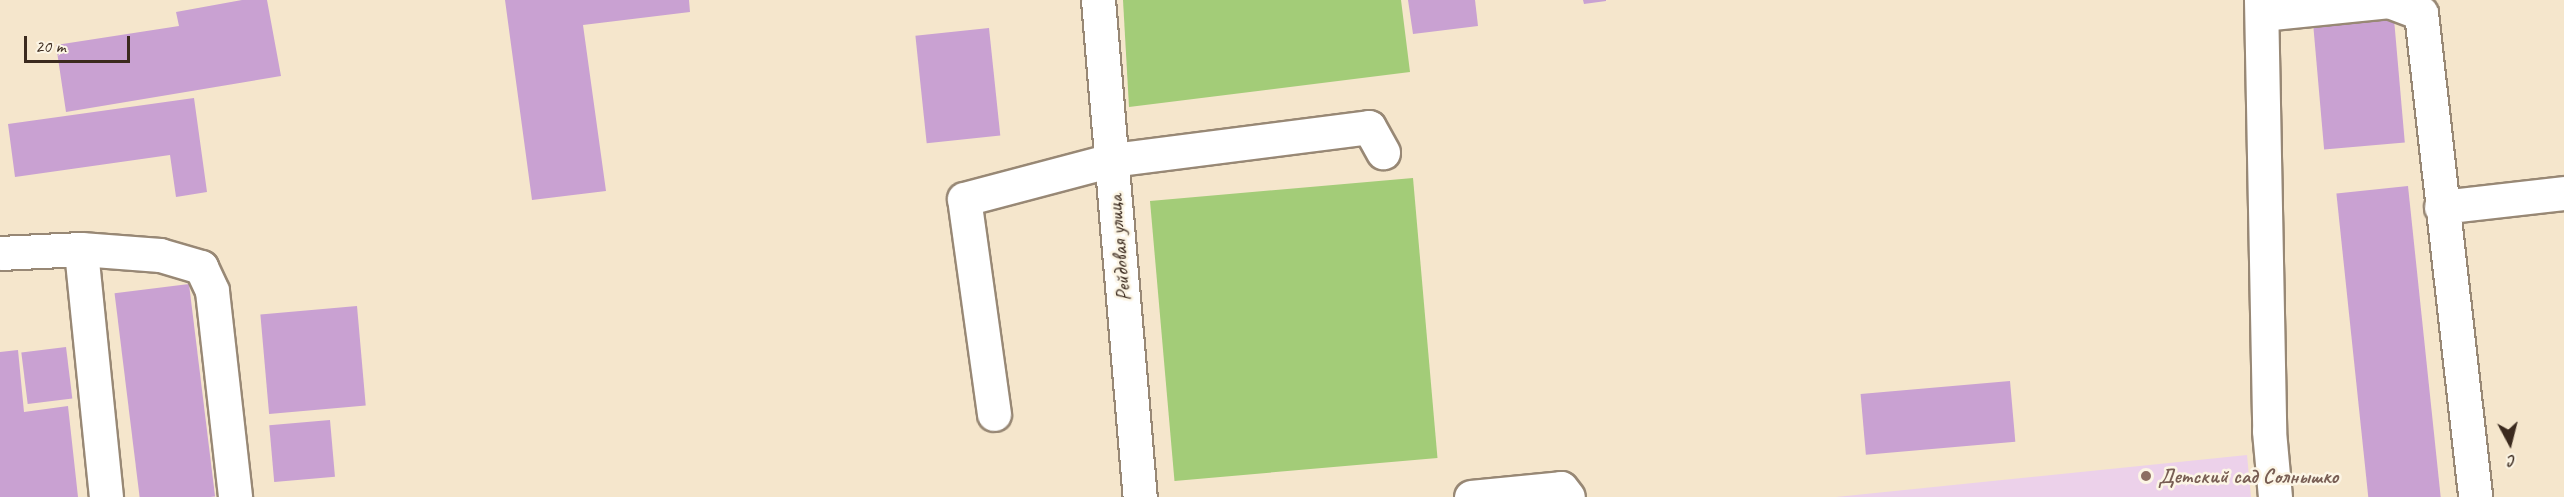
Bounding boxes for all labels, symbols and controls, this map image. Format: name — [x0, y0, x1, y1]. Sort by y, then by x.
scale bar — [27, 24, 134, 62]
text: 20 m — [35, 35, 66, 57]
street label: Рейдовая улица — [1102, 194, 1136, 302]
north arrow — [2480, 413, 2540, 473]
text: С — [2507, 450, 2517, 471]
place label: Детский сад Солнышко — [2158, 463, 2337, 489]
marker: Детский сад Солнышко — [2139, 469, 2153, 483]

